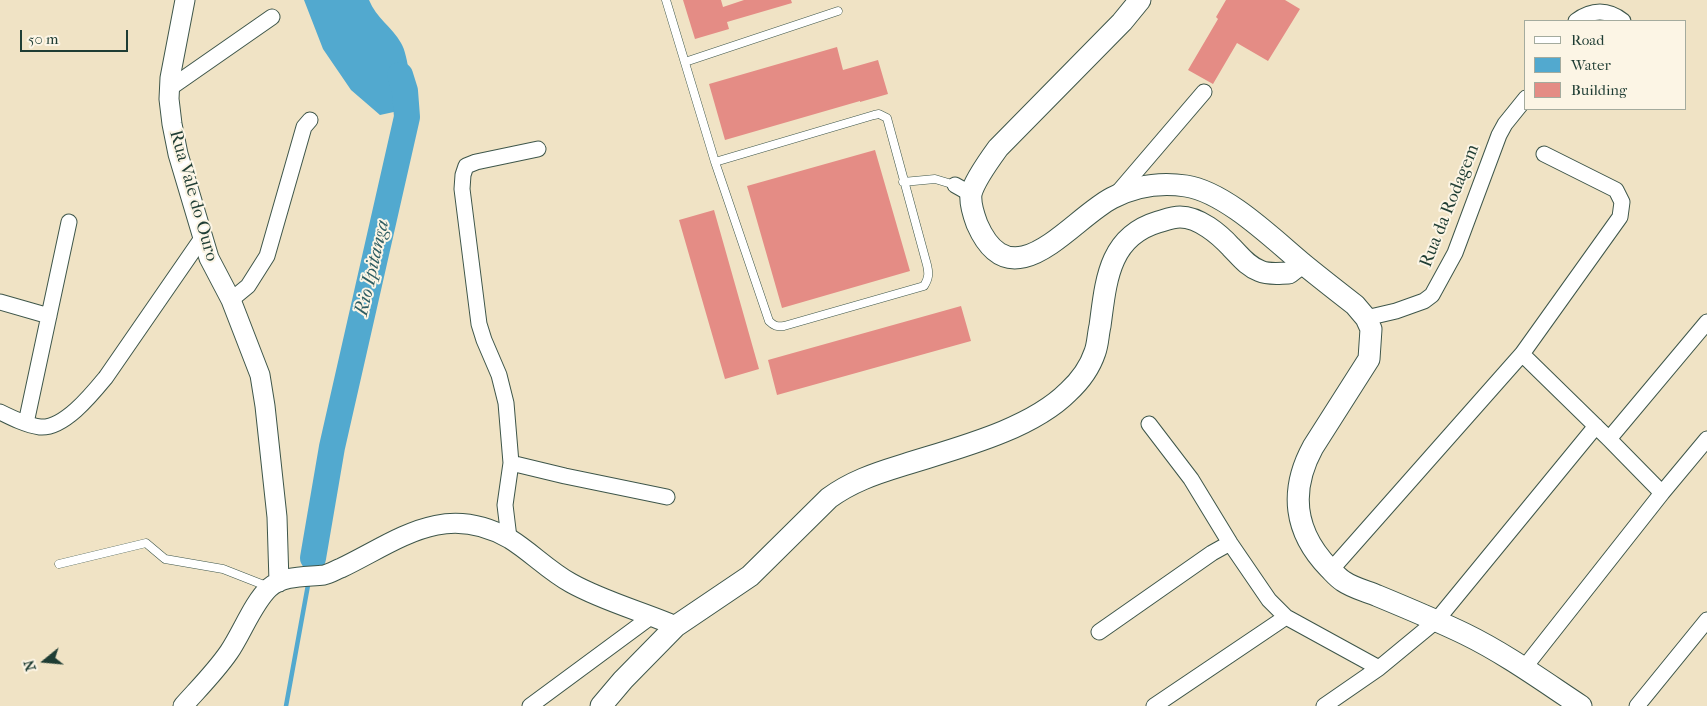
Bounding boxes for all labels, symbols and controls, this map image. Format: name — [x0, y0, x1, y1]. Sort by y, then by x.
scale bar — [22, 20, 130, 52]
legend — [1524, 20, 1687, 110]
text: 50 m — [28, 30, 58, 48]
text: Road — [1571, 31, 1604, 49]
text: Water — [1571, 56, 1611, 74]
text: Building — [1571, 81, 1627, 99]
street label: Rua Vale do Ouro — [164, 128, 222, 264]
street label: Rua da Rodagem — [1416, 141, 1484, 271]
water label: Rio Ipitanga — [351, 218, 395, 318]
north arrow — [20, 636, 70, 686]
text: N — [20, 658, 40, 673]

